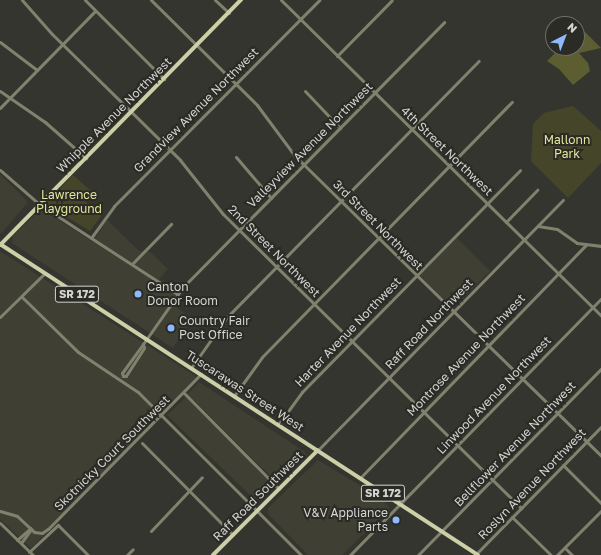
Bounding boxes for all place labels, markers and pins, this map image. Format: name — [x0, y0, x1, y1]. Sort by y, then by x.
place label: Canton Donor Room — [147, 280, 218, 308]
marker: Canton Donor Room — [132, 288, 144, 300]
place label: Country Fair Post Office — [179, 314, 250, 342]
marker: Country Fair Post Office — [166, 323, 176, 333]
place label: V&V Appliance Parts — [303, 506, 388, 534]
marker: V&V Appliance Parts — [391, 515, 401, 525]

